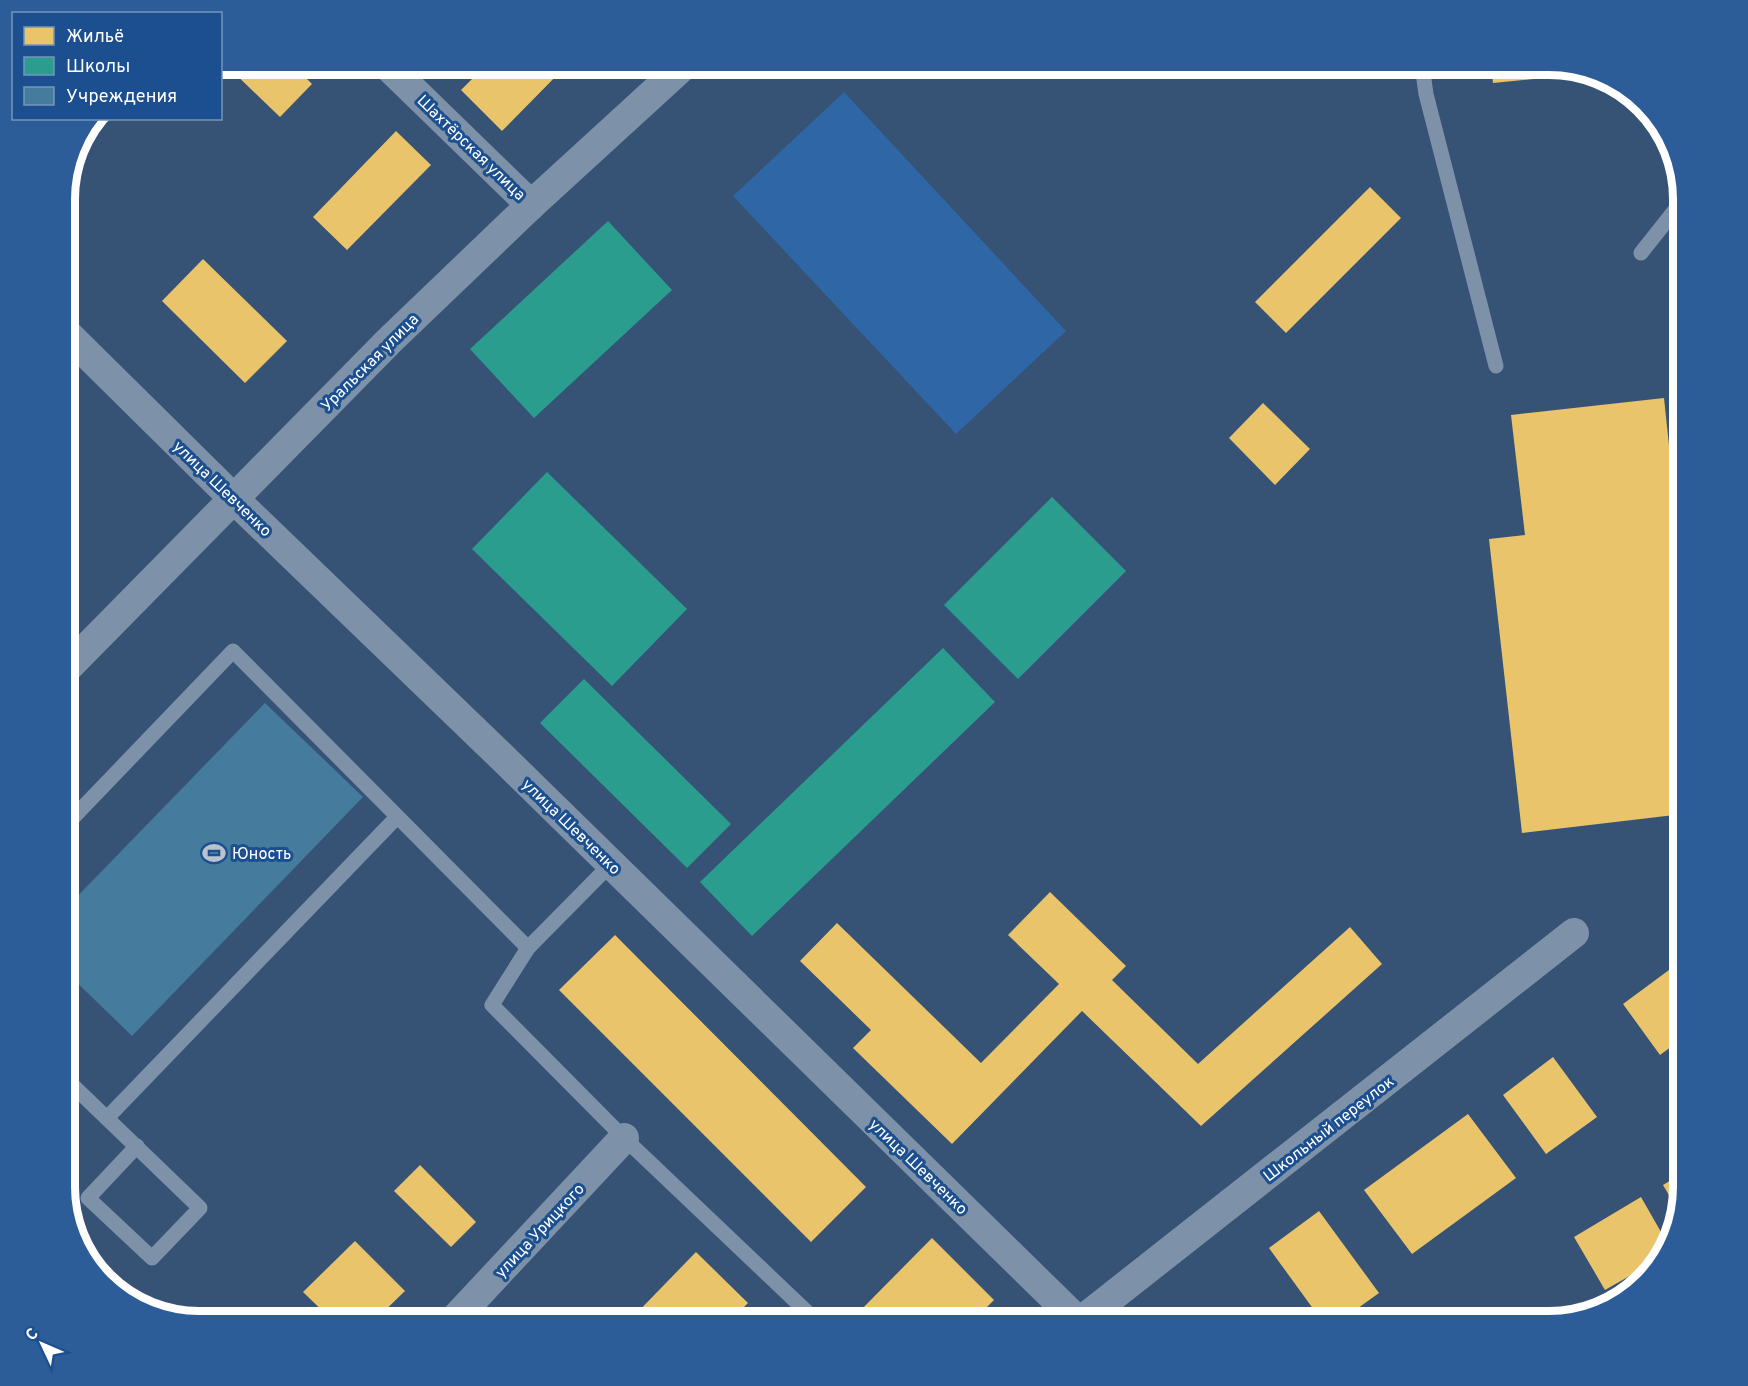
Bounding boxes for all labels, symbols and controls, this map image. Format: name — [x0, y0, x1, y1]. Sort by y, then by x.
legend — [12, 12, 222, 120]
text: Жильё — [66, 26, 124, 49]
text: Школы — [66, 56, 130, 79]
text: Учреждения — [66, 86, 177, 109]
street label: Шахтёрская улица — [412, 92, 529, 205]
street label: Уральская улица — [317, 310, 424, 417]
street label: улица Шевченко — [168, 437, 275, 542]
street label: улица Шевченко — [517, 775, 624, 880]
sports icon: Юность — [201, 840, 227, 866]
place label: Юность — [232, 845, 291, 865]
street label: Школьный переулок — [1260, 1072, 1399, 1187]
street label: улица Шевченко — [864, 1115, 971, 1220]
street label: улица Урицкого — [491, 1180, 589, 1283]
north arrow — [12, 1314, 72, 1374]
text: С — [22, 1324, 43, 1346]

